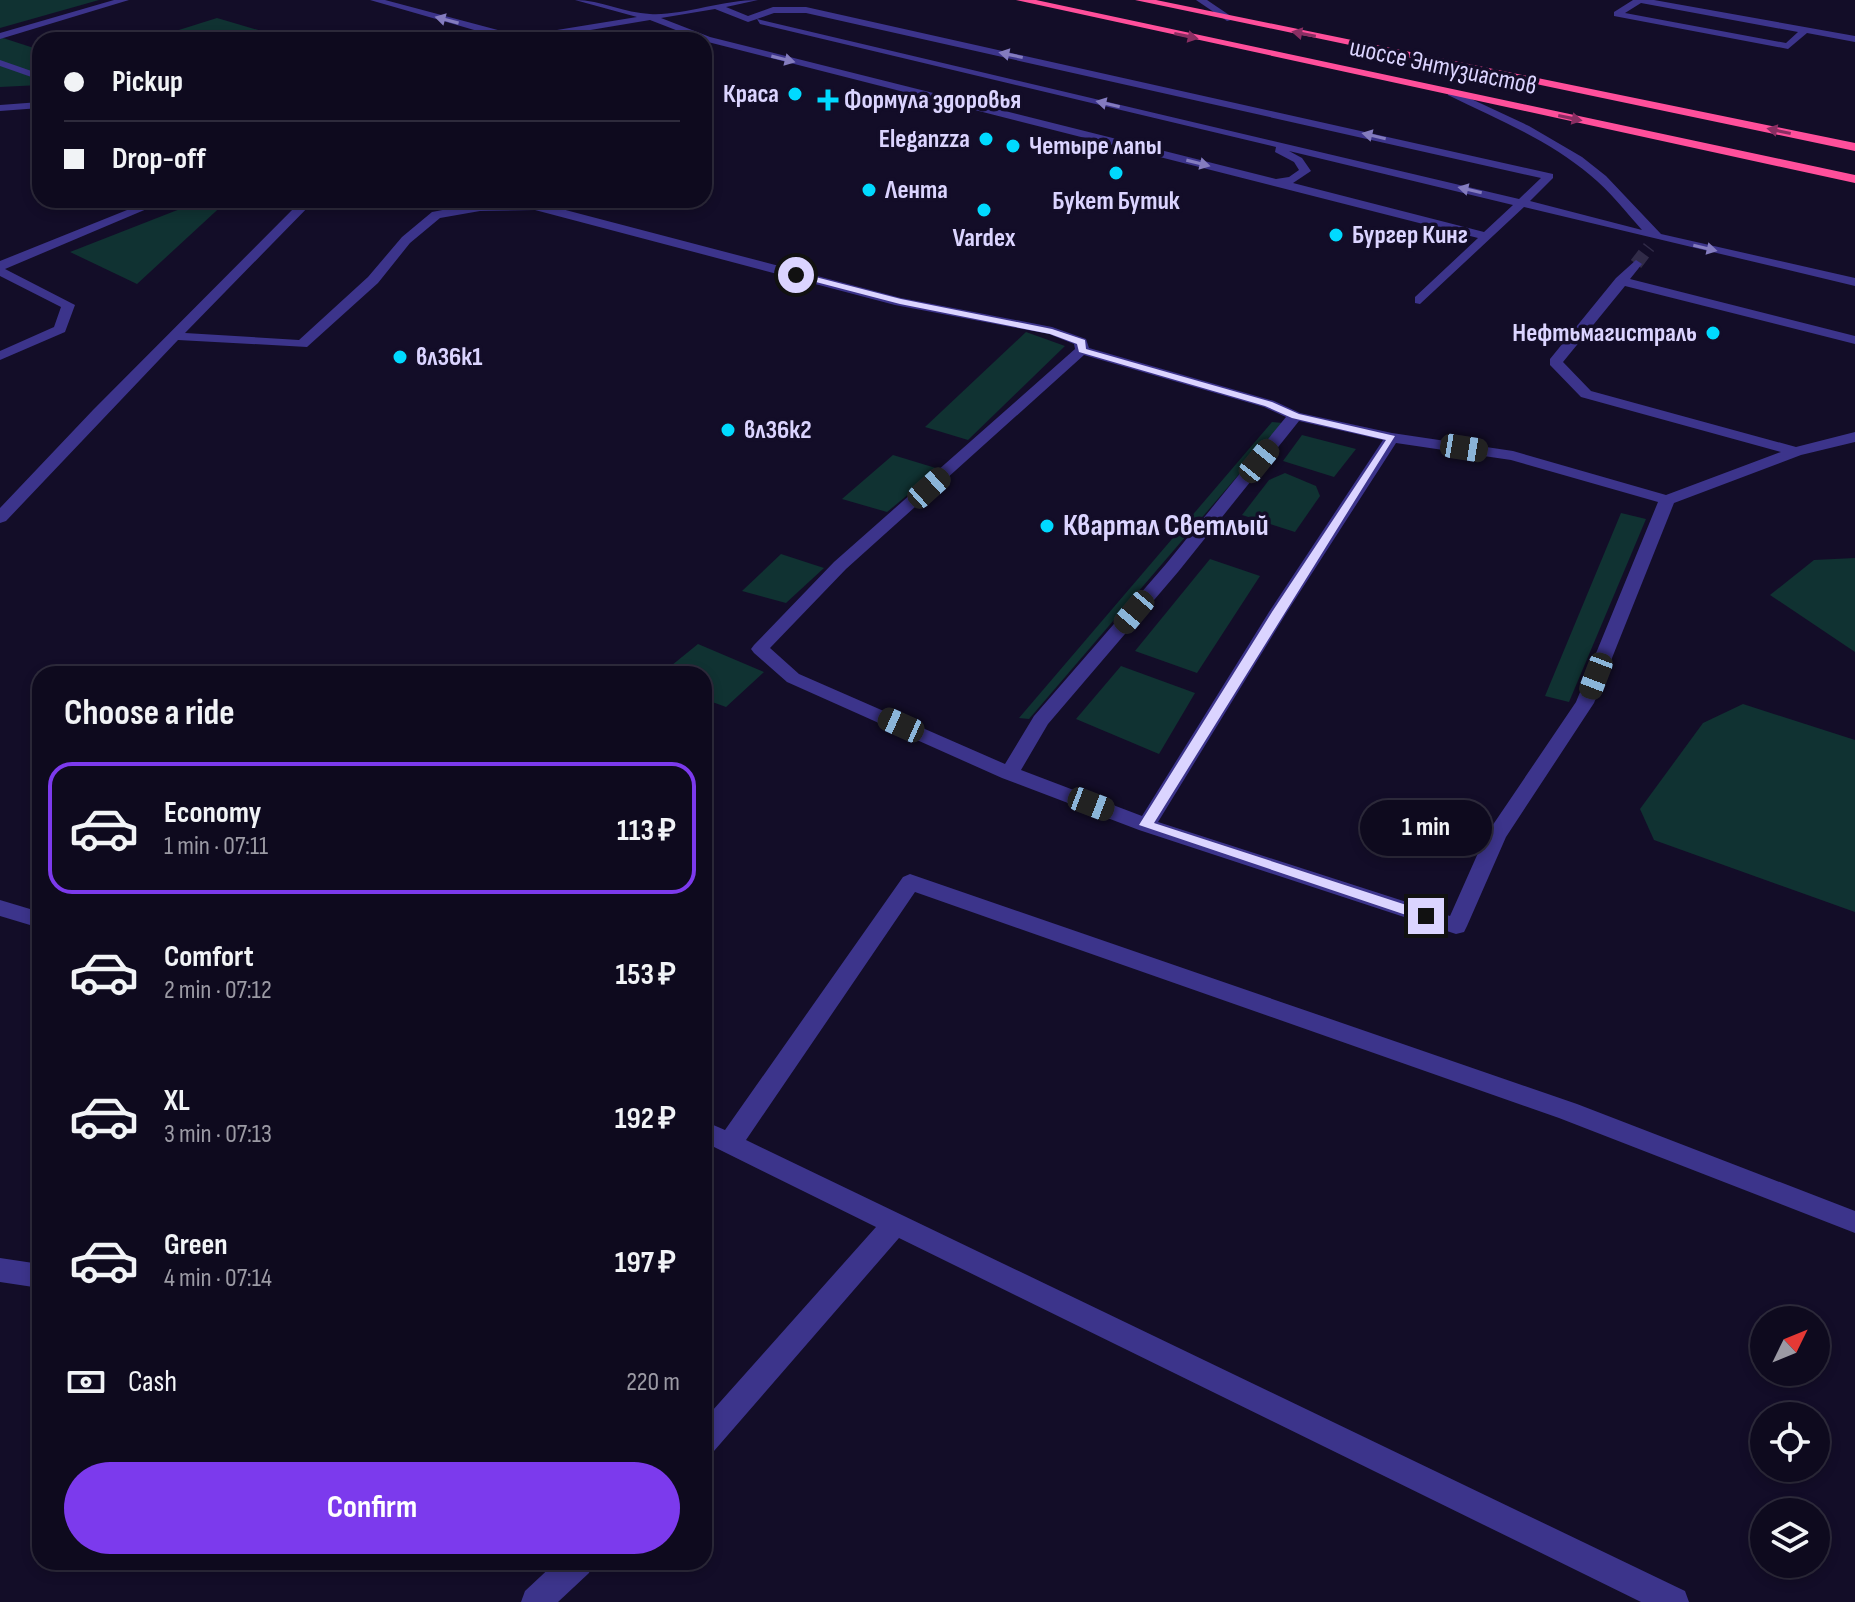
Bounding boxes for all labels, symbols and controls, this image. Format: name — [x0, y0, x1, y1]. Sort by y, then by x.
one-way arrow — [435, 13, 460, 25]
one-way arrow — [1292, 27, 1317, 39]
one-way arrow — [1174, 30, 1199, 43]
street label: шоссе Энтузиастов — [1347, 32, 1539, 102]
one-way arrow — [999, 48, 1024, 61]
one-way arrow — [770, 53, 795, 65]
text: Pickup — [112, 64, 183, 100]
place label: Краса — [723, 79, 779, 110]
marker: Краса — [786, 85, 804, 103]
place label: Формула здоровья — [844, 85, 1021, 116]
marker: Формула здоровья — [819, 91, 837, 109]
one-way arrow — [1095, 97, 1120, 110]
one-way arrow — [1558, 113, 1583, 125]
place label: Eleganzza — [879, 124, 970, 155]
one-way arrow — [1766, 124, 1791, 137]
one-way arrow — [1362, 129, 1387, 142]
marker: Eleganzza — [977, 130, 995, 148]
place label: Четыре лапы — [1029, 131, 1162, 162]
marker: Четыре лапы — [1004, 137, 1022, 155]
text: Drop-off — [112, 141, 206, 177]
one-way arrow — [1185, 158, 1210, 170]
marker: Букет Бутик — [1107, 164, 1125, 182]
place label: Лента — [884, 175, 948, 206]
marker: Лента — [860, 181, 878, 199]
one-way arrow — [1457, 183, 1482, 196]
place label: Букет Бутик — [1052, 186, 1180, 217]
marker: Vardex — [975, 201, 993, 219]
place label: Бургер Кинг — [1352, 220, 1468, 251]
place label: Vardex — [952, 223, 1016, 254]
marker: Бургер Кинг — [1327, 226, 1345, 244]
one-way arrow — [1692, 242, 1717, 255]
route start — [778, 257, 814, 293]
place label: Нефтьмагистраль — [1512, 318, 1697, 349]
marker: Нефтьмагистраль — [1704, 324, 1722, 342]
place label: вл36к1 — [416, 342, 482, 373]
marker: вл36к1 — [391, 348, 409, 366]
place label: вл36к2 — [744, 415, 812, 446]
marker: вл36к2 — [719, 421, 737, 439]
car — [1438, 432, 1490, 464]
car — [1235, 435, 1283, 487]
car — [903, 463, 955, 513]
place label: Квартал Светлый — [1063, 508, 1269, 544]
marker: Квартал Светлый — [1038, 517, 1056, 535]
car — [1109, 586, 1159, 638]
car — [1576, 649, 1616, 703]
text: Choose a ride — [64, 692, 235, 735]
car — [874, 704, 928, 746]
car — [1064, 784, 1118, 824]
icon: car — [68, 792, 140, 864]
text: Economy — [164, 795, 261, 831]
callout: 1 min — [1360, 800, 1492, 856]
text: 1 min — [1402, 812, 1450, 843]
text: 113 ₽ — [617, 813, 676, 849]
text: 1 min · 07:11 — [164, 831, 268, 862]
route end — [1408, 898, 1444, 934]
icon: car — [68, 936, 140, 1008]
text: Comfort — [164, 939, 254, 975]
text: 153 ₽ — [615, 957, 676, 993]
text: 2 min · 07:12 — [164, 975, 272, 1006]
icon: car — [68, 1080, 140, 1152]
text: XL — [164, 1083, 190, 1119]
text: 192 ₽ — [615, 1101, 676, 1137]
text: 3 min · 07:13 — [164, 1119, 272, 1150]
icon: car — [68, 1224, 140, 1296]
text: Green — [164, 1227, 228, 1263]
text: 197 ₽ — [615, 1245, 676, 1281]
text: 4 min · 07:14 — [164, 1263, 272, 1294]
north arrow — [1750, 1306, 1830, 1386]
map controls — [1750, 1306, 1830, 1578]
icon: cash — [64, 1360, 108, 1404]
text: Cash — [128, 1364, 177, 1400]
text: 220 m — [626, 1367, 680, 1398]
button: locate — [1750, 1402, 1830, 1482]
button: Confirm — [64, 1462, 680, 1554]
button: layers — [1750, 1498, 1830, 1578]

